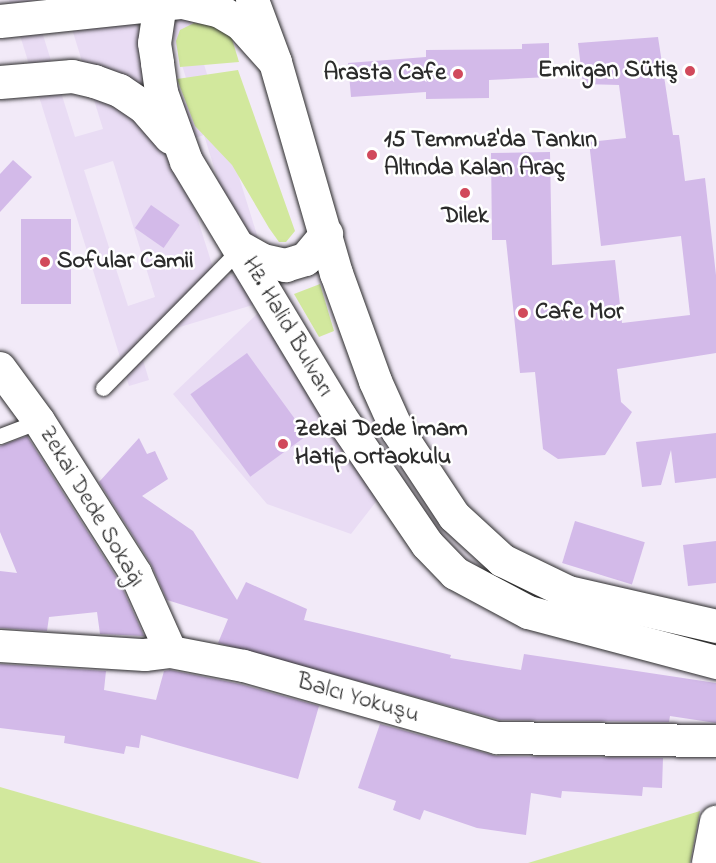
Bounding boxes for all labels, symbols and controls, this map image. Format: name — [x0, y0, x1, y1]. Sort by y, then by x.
place label: Emirgan Sütiş — [538, 57, 678, 85]
place label: Arasta Cafe — [324, 60, 446, 88]
marker: Emirgan Sütiş — [683, 64, 697, 78]
marker: Arasta Cafe — [451, 67, 465, 81]
place label: 15 Temmuz'da Tankın Altında Kalan Araç — [384, 127, 597, 183]
marker: 15 Temmuz'da Tankın Altında Kalan Araç — [365, 148, 379, 162]
marker: Dilek — [458, 186, 472, 200]
place label: Dilek — [441, 203, 489, 231]
place label: Sofular Camii — [57, 248, 194, 276]
street label: Hz. Halid Bulvarı — [235, 252, 339, 402]
marker: Sofular Camii — [38, 255, 52, 269]
place label: Cafe Mor — [535, 299, 624, 327]
marker: Cafe Mor — [516, 306, 530, 320]
place label: Zekai Dede İmam Hatip Ortaokulu — [295, 416, 468, 472]
street label: Zekai Dede Sokağı — [32, 421, 150, 593]
marker: Zekai Dede İmam Hatip Ortaokulu — [276, 437, 290, 451]
street label: Balcı Yokuşu — [293, 668, 423, 730]

